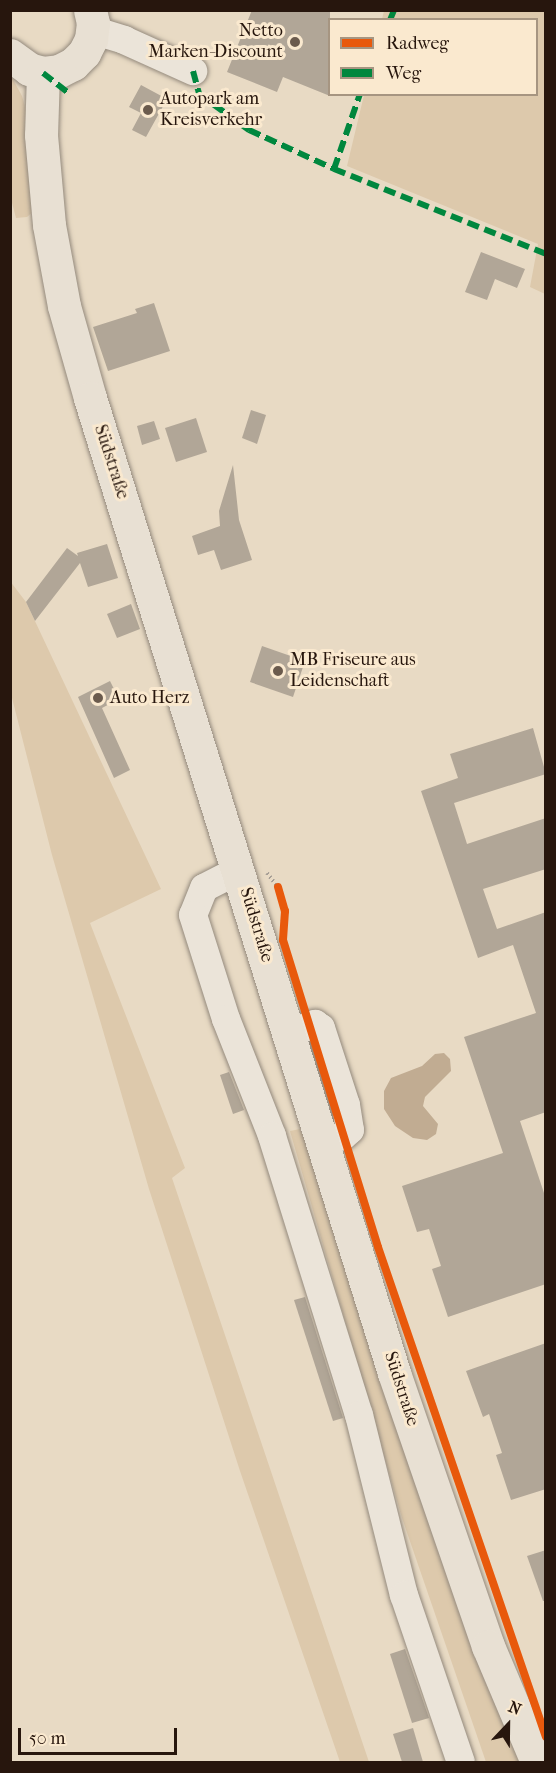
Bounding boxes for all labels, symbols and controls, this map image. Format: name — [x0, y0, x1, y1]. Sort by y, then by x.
legend — [328, 18, 538, 96]
place label: Netto Marken-Discount — [148, 21, 283, 63]
text: Radweg — [386, 33, 449, 54]
marker: Netto Marken-Discount — [288, 35, 302, 49]
text: Weg — [386, 63, 421, 84]
place label: Autopark am Kreisverkehr — [160, 89, 262, 132]
marker: Autopark am Kreisverkehr — [141, 103, 155, 117]
street label: Südstraße — [89, 422, 133, 502]
place label: MB Friseure aus Leidenschaft — [290, 650, 416, 692]
marker: MB Friseure aus Leidenschaft — [271, 664, 285, 678]
place label: Auto Herz — [110, 687, 190, 709]
marker: Auto Herz — [91, 691, 105, 705]
street label: Südstraße — [234, 885, 278, 965]
street label: Südstraße — [379, 1349, 423, 1429]
north arrow — [478, 1695, 538, 1755]
text: N — [506, 1697, 524, 1719]
scale bar — [21, 1716, 180, 1754]
text: 50 m — [29, 1728, 65, 1749]

